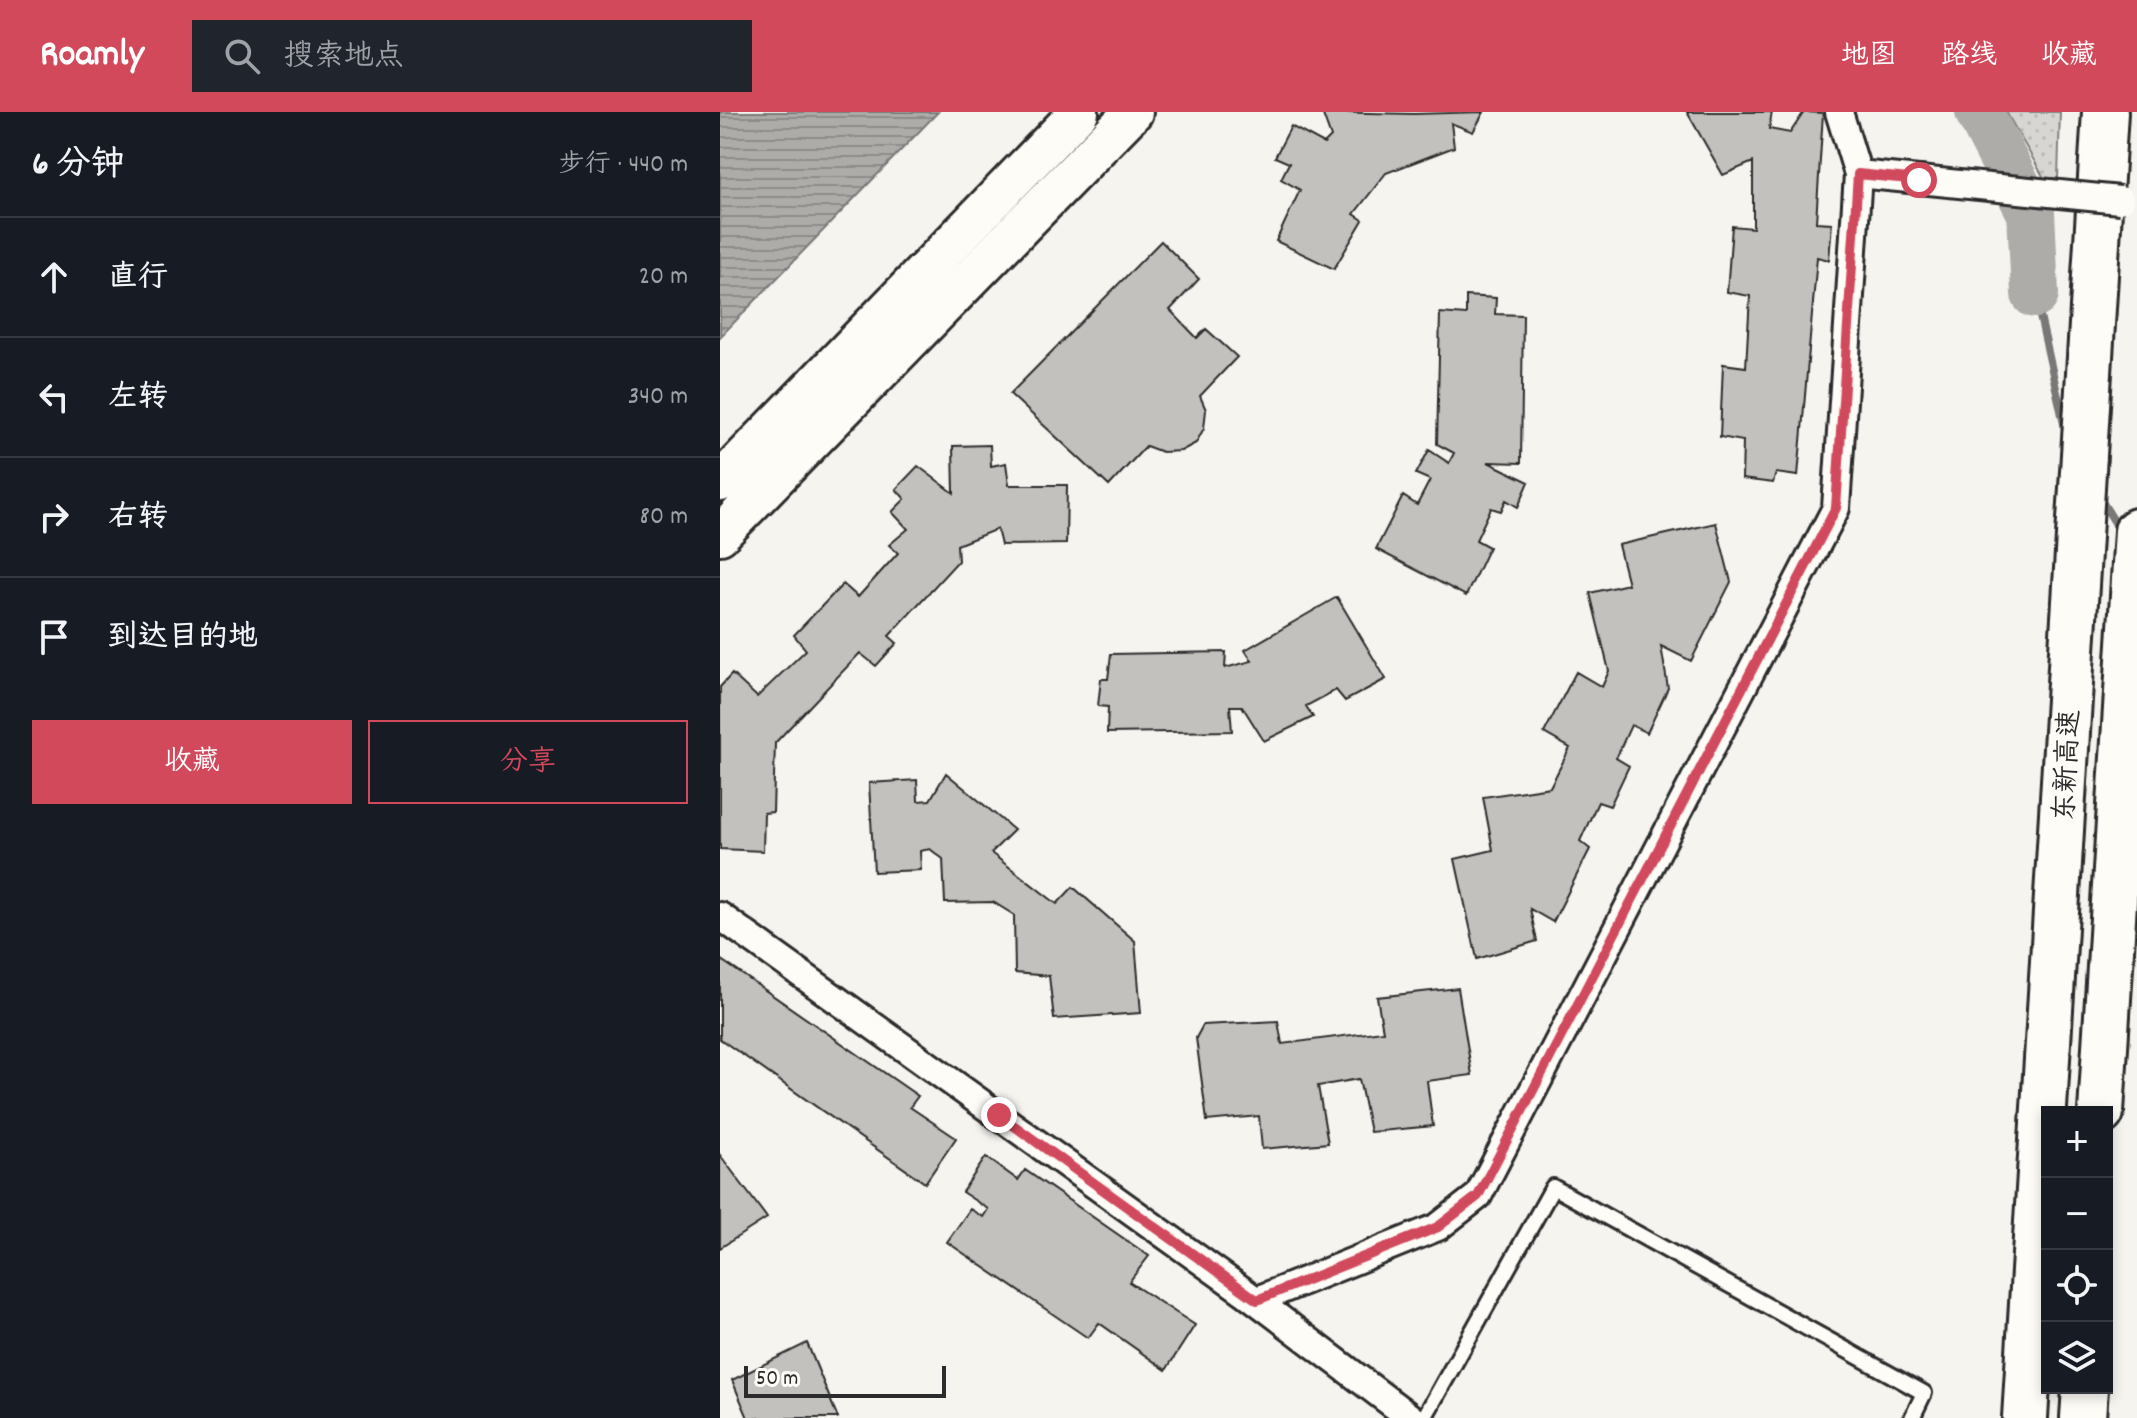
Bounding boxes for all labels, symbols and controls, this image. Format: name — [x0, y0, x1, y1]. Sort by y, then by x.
search box — [192, 20, 752, 92]
text: Roamly — [40, 29, 144, 84]
icon: search — [220, 34, 264, 78]
text: 搜索地点 — [284, 37, 404, 80]
text: 地图 — [1841, 38, 1897, 78]
text: 路线 — [1941, 38, 1997, 78]
text: 收藏 — [2041, 38, 2097, 78]
text: 6 分钟 — [32, 142, 124, 191]
text: 步行 · 440 m — [559, 147, 688, 184]
route start — [1901, 162, 1937, 198]
icon: ahead — [32, 255, 76, 299]
text: 直行 — [108, 258, 168, 301]
text: 20 m — [639, 259, 688, 296]
icon: left — [32, 375, 76, 419]
text: 左转 — [108, 378, 168, 421]
text: 340 m — [628, 379, 688, 416]
icon: right — [32, 495, 76, 539]
text: 右转 — [108, 498, 168, 541]
text: 80 m — [640, 499, 688, 536]
icon: arrive — [32, 615, 76, 659]
text: 到达目的地 — [108, 618, 258, 661]
street label: 东新高速 — [2047, 708, 2093, 822]
button: 收藏 — [32, 720, 352, 804]
button: 分享 — [368, 720, 688, 804]
route end — [981, 1097, 1017, 1133]
map controls — [2041, 1106, 2113, 1394]
button: + — [2041, 1106, 2113, 1178]
button: − — [2041, 1178, 2113, 1250]
button: locate — [2041, 1250, 2113, 1322]
button: layers — [2041, 1322, 2113, 1394]
scale bar — [744, 1362, 946, 1398]
text: 50 m — [756, 1364, 798, 1395]

